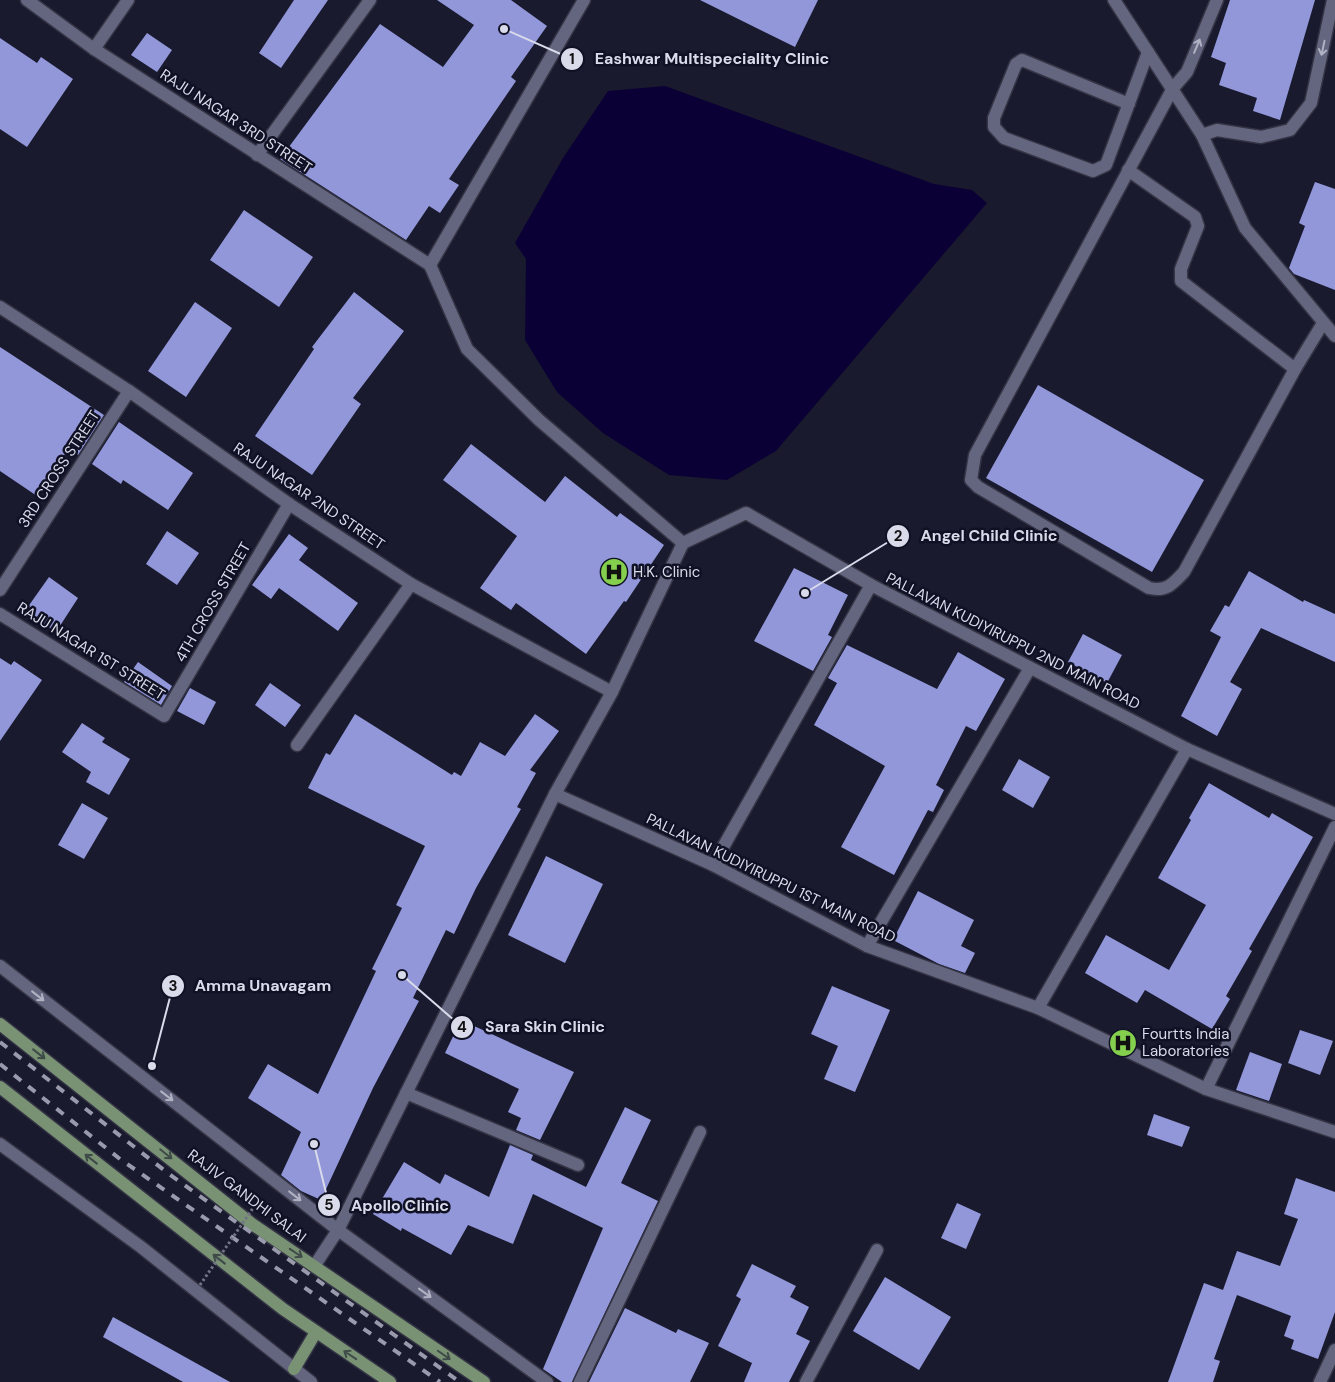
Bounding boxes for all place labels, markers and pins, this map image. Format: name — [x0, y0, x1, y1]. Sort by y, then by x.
callout: Eashwar Multispeciality Clinic — [560, 43, 839, 74]
callout: Angel Child Clinic — [885, 520, 1067, 551]
hospital icon: H.K. Clinic — [599, 557, 629, 587]
place label: H.K. Clinic — [633, 562, 700, 582]
callout: Amma Unavagam — [160, 970, 342, 1001]
callout: Sara Skin Clinic — [450, 1011, 615, 1042]
place label: Fourtts India Laboratories — [1142, 1024, 1230, 1061]
hospital icon: Fourtts India Laboratories — [1108, 1028, 1138, 1058]
callout: Apollo Clinic — [316, 1190, 459, 1221]

